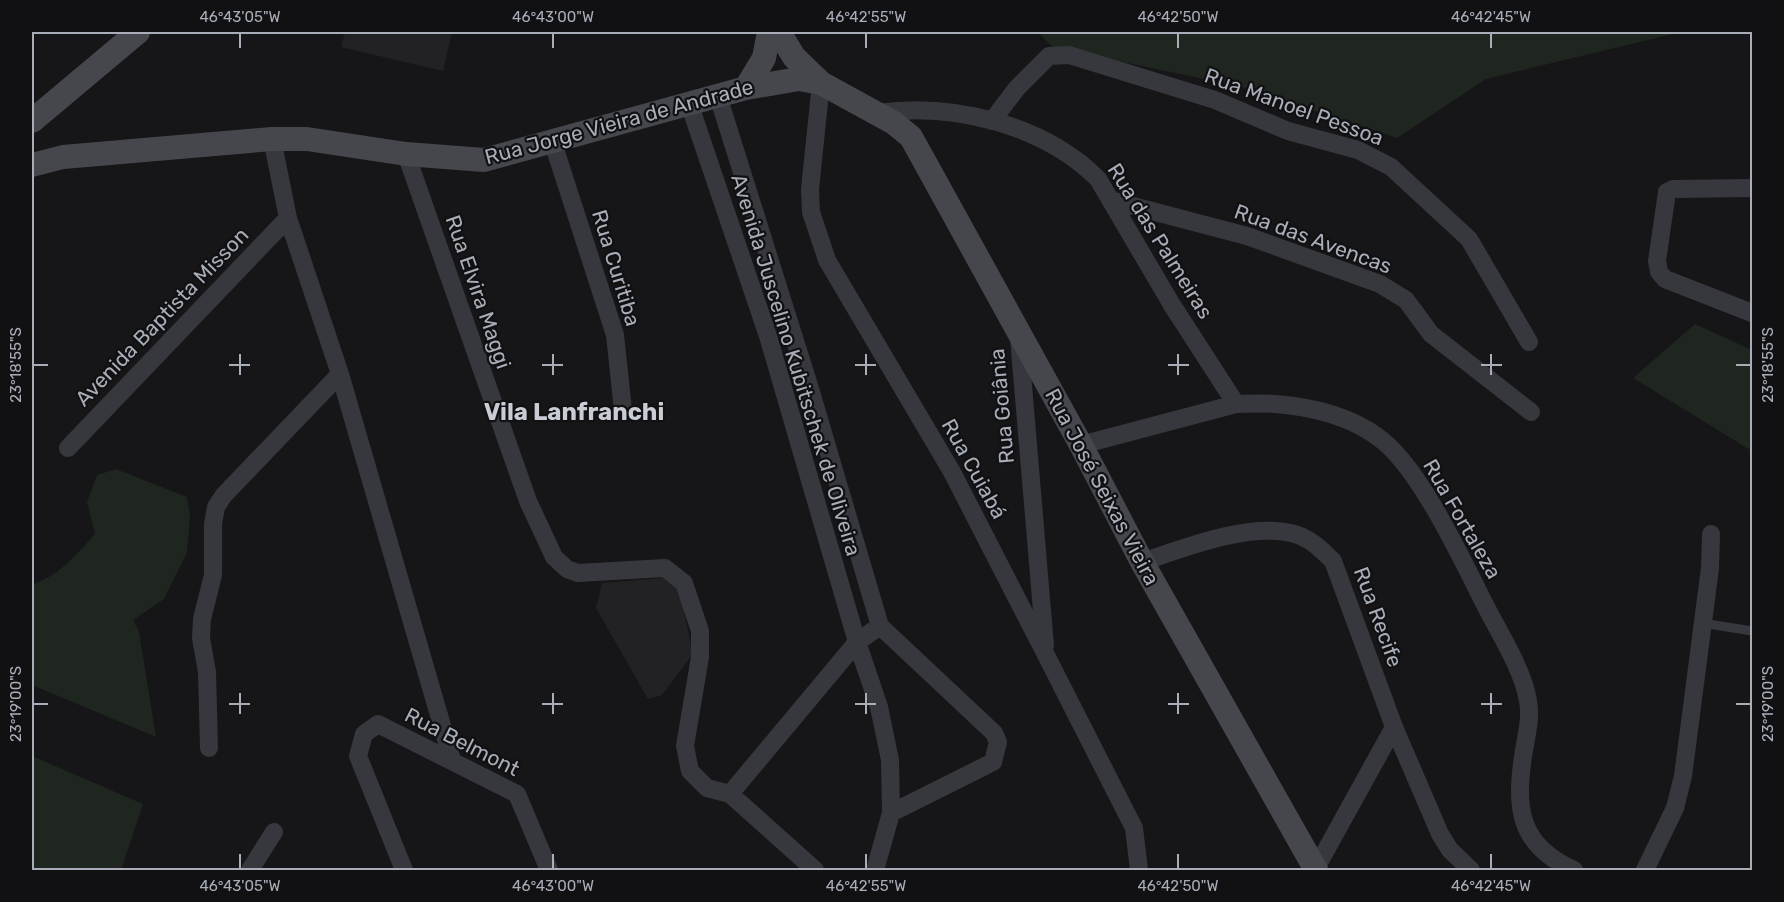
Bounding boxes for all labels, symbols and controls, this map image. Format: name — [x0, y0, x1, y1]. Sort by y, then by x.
text: 46°43'05"W — [199, 8, 281, 26]
text: 46°43'00"W — [512, 8, 594, 26]
text: 46°42'55"W — [826, 8, 906, 26]
text: 46°42'50"W — [1138, 8, 1219, 26]
text: 46°42'45"W — [1451, 8, 1531, 26]
street label: Rua Manoel Pessoa — [1201, 63, 1387, 150]
street label: Rua Jorge Vieira de Andrade — [482, 74, 756, 169]
street label: Rua das Palmeiras — [1102, 158, 1218, 323]
street label: Avenida Juscelino Kubitschek de Oliveira — [726, 171, 867, 559]
street label: Rua das Avencas — [1231, 198, 1395, 279]
street label: Rua Curitiba — [587, 207, 646, 329]
street label: Rua Elvira Maggi — [441, 212, 516, 372]
street label: Avenida Baptista Misson — [70, 222, 253, 411]
text: 23°18'55"S — [7, 327, 25, 403]
text: 23°18'55"S — [1759, 327, 1777, 403]
street label: Rua Goiânia — [984, 347, 1019, 465]
street label: Rua José Seixas Vieira — [1040, 384, 1165, 589]
district label: Vila Lanfranchi — [484, 398, 664, 426]
street label: Rua Cuiabá — [937, 414, 1012, 523]
street label: Rua Fortaleza — [1418, 454, 1507, 583]
street label: Rua Recife — [1349, 563, 1408, 670]
text: 23°19'00"S — [7, 666, 25, 742]
text: 23°19'00"S — [1759, 666, 1777, 742]
street label: Rua Belmont — [401, 702, 524, 781]
text: 46°43'05"W — [199, 877, 281, 895]
text: 46°43'00"W — [512, 877, 594, 895]
text: 46°42'55"W — [826, 877, 906, 895]
text: 46°42'50"W — [1138, 877, 1219, 895]
text: 46°42'45"W — [1451, 877, 1531, 895]

